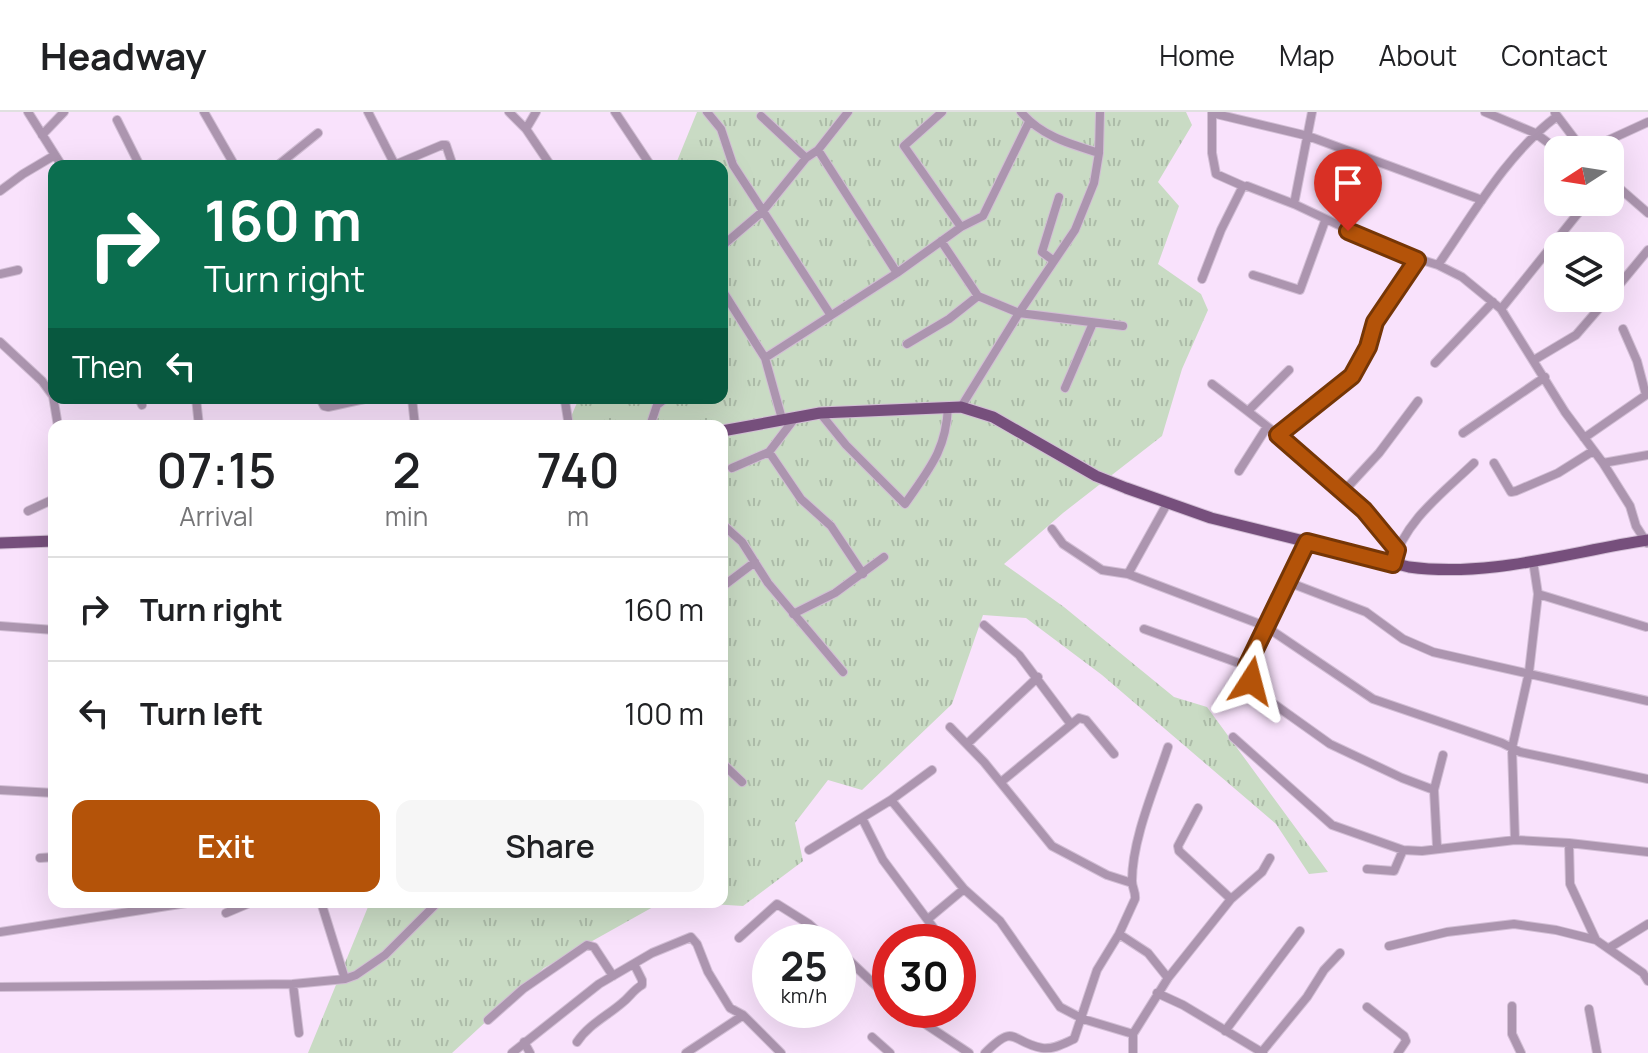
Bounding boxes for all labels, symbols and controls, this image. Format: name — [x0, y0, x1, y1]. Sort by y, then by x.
text: Headway — [40, 29, 207, 81]
text: Home — [1159, 36, 1235, 74]
text: Map — [1279, 36, 1335, 74]
text: About — [1379, 36, 1457, 74]
text: Contact — [1501, 36, 1608, 74]
north arrow — [1544, 136, 1624, 216]
map controls — [1544, 136, 1624, 312]
pin — [1314, 149, 1382, 231]
icon: arrive — [1326, 161, 1370, 205]
text: 160 m — [204, 181, 362, 258]
icon: right — [72, 192, 176, 296]
button: layers — [1544, 232, 1624, 312]
text: Turn right — [204, 254, 365, 303]
icon: left — [159, 344, 203, 388]
text: Then — [72, 346, 143, 387]
text: 07:15 — [156, 437, 276, 502]
text: 2 — [392, 437, 421, 502]
text: 740 — [537, 437, 620, 502]
text: Arrival — [179, 498, 253, 534]
text: min — [385, 498, 428, 534]
text: m — [567, 498, 589, 534]
icon: right — [72, 587, 116, 631]
text: Turn right — [140, 589, 283, 630]
text: 160 m — [624, 589, 704, 630]
position arrow — [1209, 639, 1293, 723]
icon: left — [72, 691, 116, 735]
text: Turn left — [140, 693, 263, 734]
text: 100 m — [624, 693, 704, 734]
button: Exit — [72, 800, 380, 892]
button: Share — [396, 800, 704, 892]
speed limit sign: 30 — [872, 924, 976, 1028]
text: 25 — [780, 938, 828, 993]
text: km/h — [781, 982, 827, 1009]

